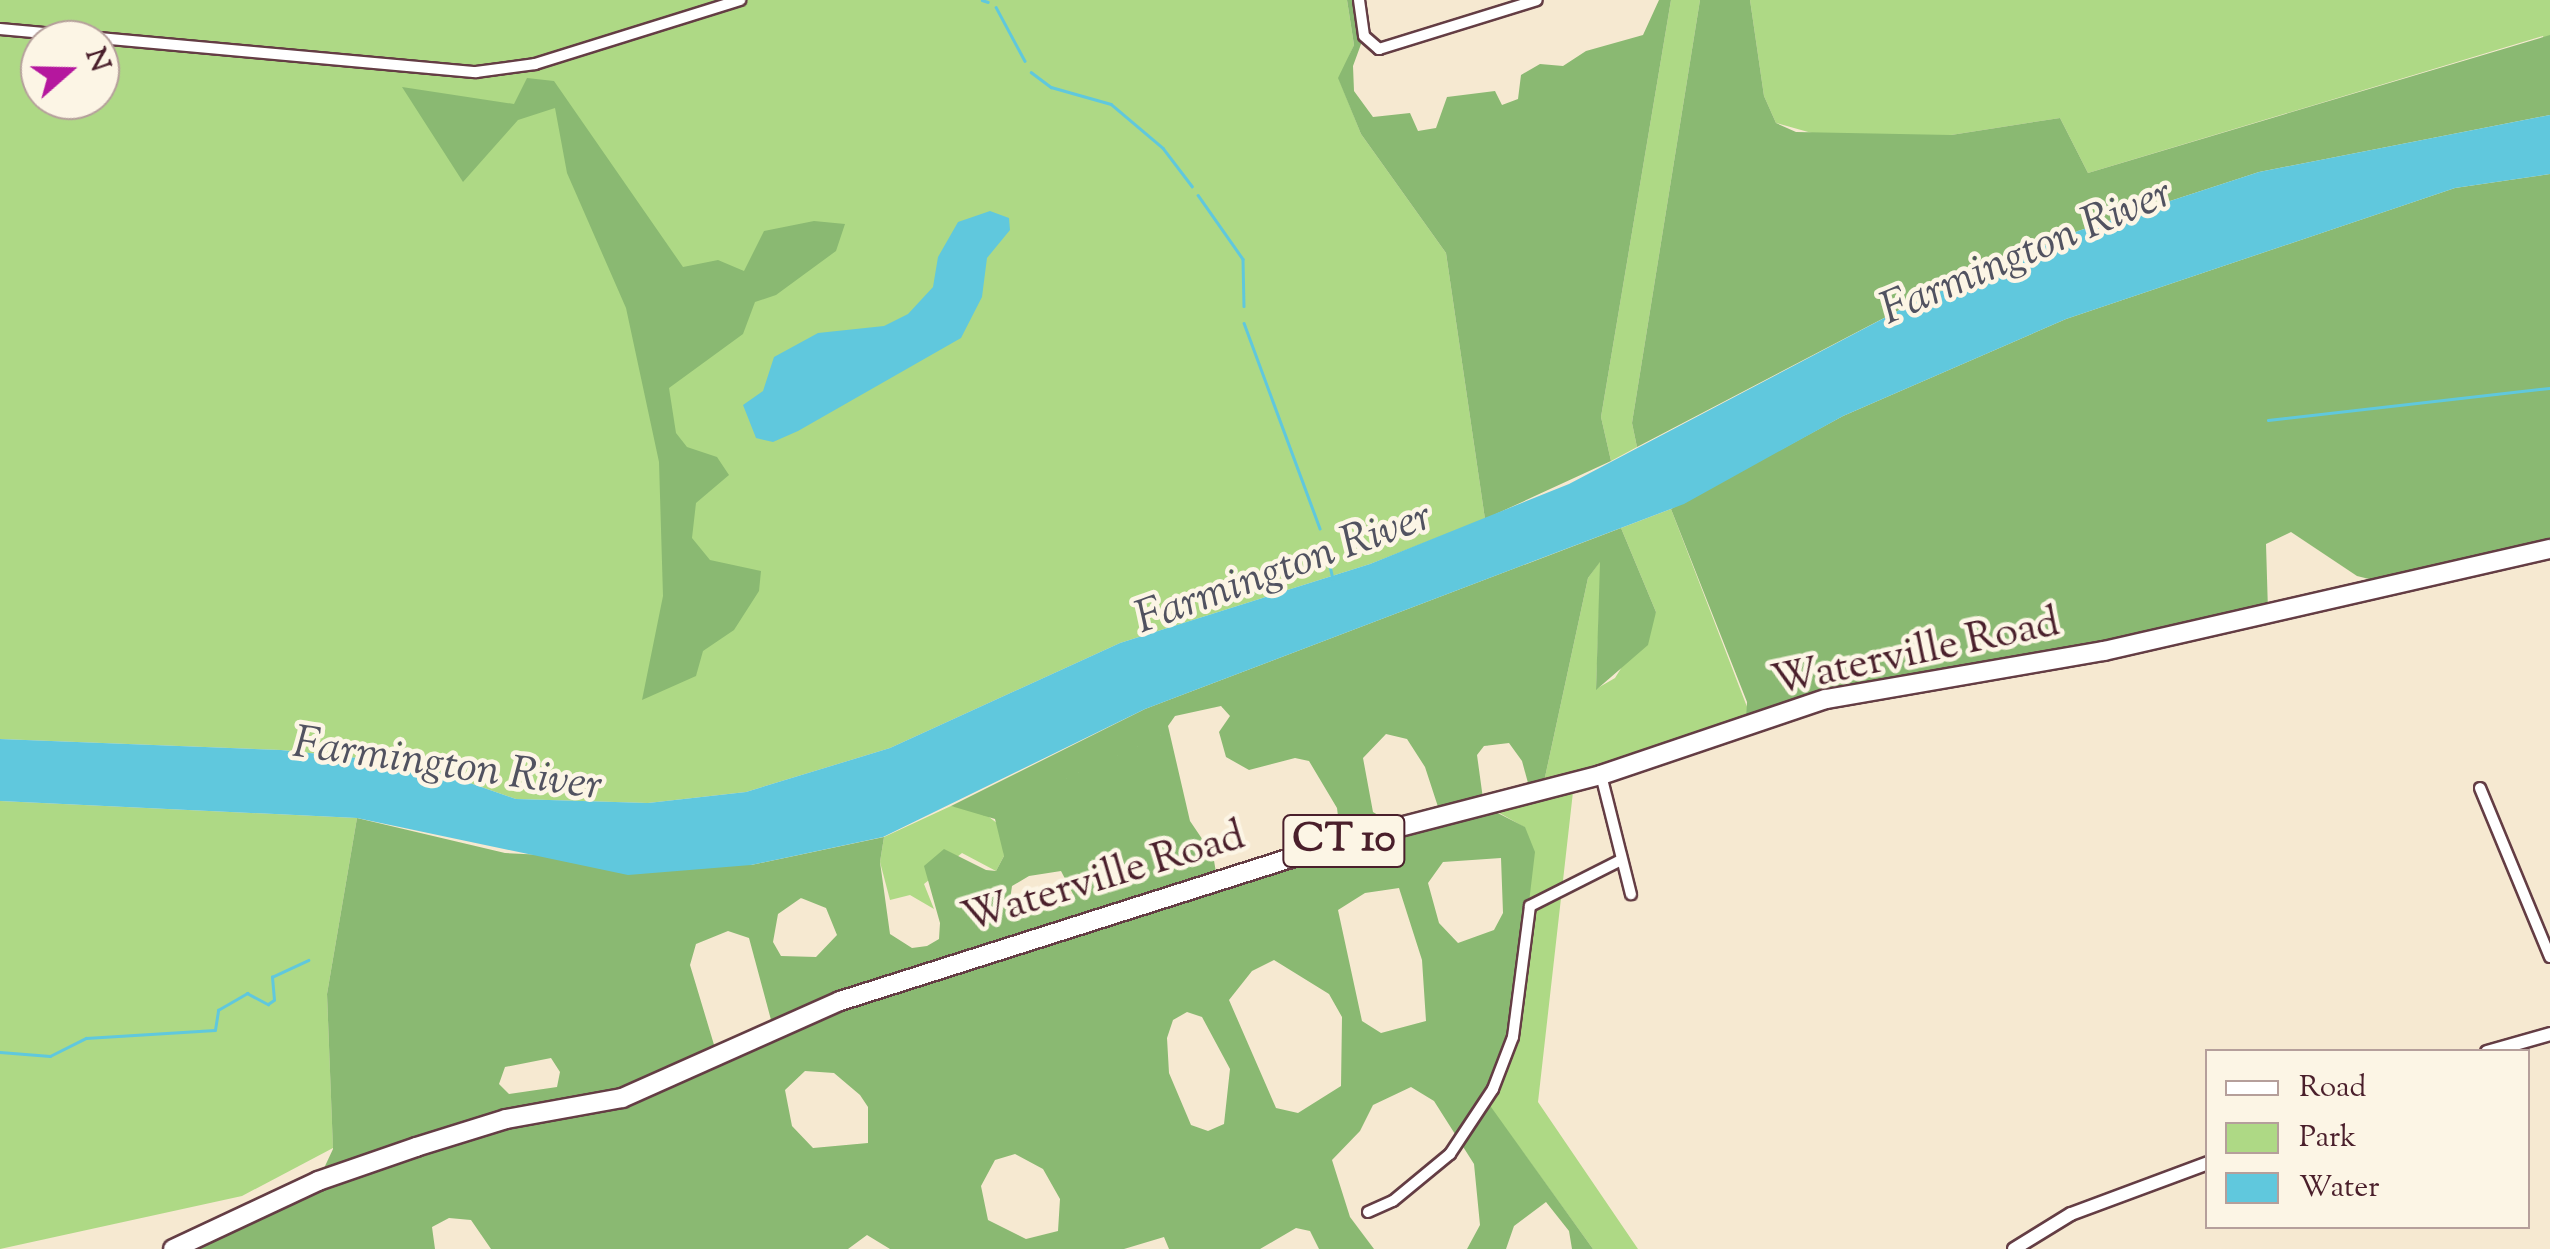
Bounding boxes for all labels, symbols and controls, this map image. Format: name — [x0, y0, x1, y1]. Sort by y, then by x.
north arrow — [20, 20, 120, 120]
text: N — [74, 43, 119, 78]
water label: Farmington River — [1873, 168, 2181, 340]
water label: Farmington River — [1128, 491, 1440, 649]
street label: Waterville Road — [1768, 599, 2064, 709]
water label: Farmington River — [289, 719, 605, 815]
road number: CT 10 — [1282, 806, 1406, 876]
street label: Waterville Road — [957, 812, 1251, 946]
legend — [2205, 1049, 2530, 1229]
text: Road — [2299, 1067, 2366, 1110]
text: Park — [2299, 1117, 2356, 1160]
text: Water — [2299, 1167, 2380, 1210]

